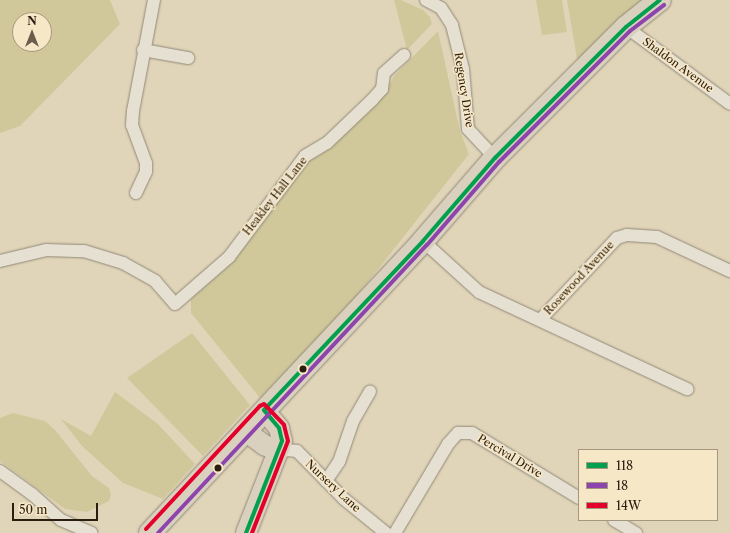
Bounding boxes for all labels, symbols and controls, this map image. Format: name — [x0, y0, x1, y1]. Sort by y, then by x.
north arrow — [12, 12, 52, 52]
text: N — [27, 14, 37, 28]
street label: Shaldon Avenue — [640, 35, 716, 95]
street label: Regency Drive — [452, 51, 476, 129]
street label: Heakley Hall Lane — [240, 154, 310, 238]
street label: Rosewood Avenue — [541, 238, 617, 318]
unlabelled marker — [298, 364, 308, 374]
street label: Percival Drive — [475, 432, 545, 480]
legend — [578, 449, 718, 521]
street label: Nursery Lane — [303, 457, 363, 515]
text: 118 — [616, 458, 633, 473]
unlabelled marker — [213, 463, 223, 473]
text: 18 — [616, 478, 628, 493]
scale bar — [14, 495, 100, 521]
text: 14W — [616, 498, 641, 513]
text: 50 m — [19, 502, 48, 517]

